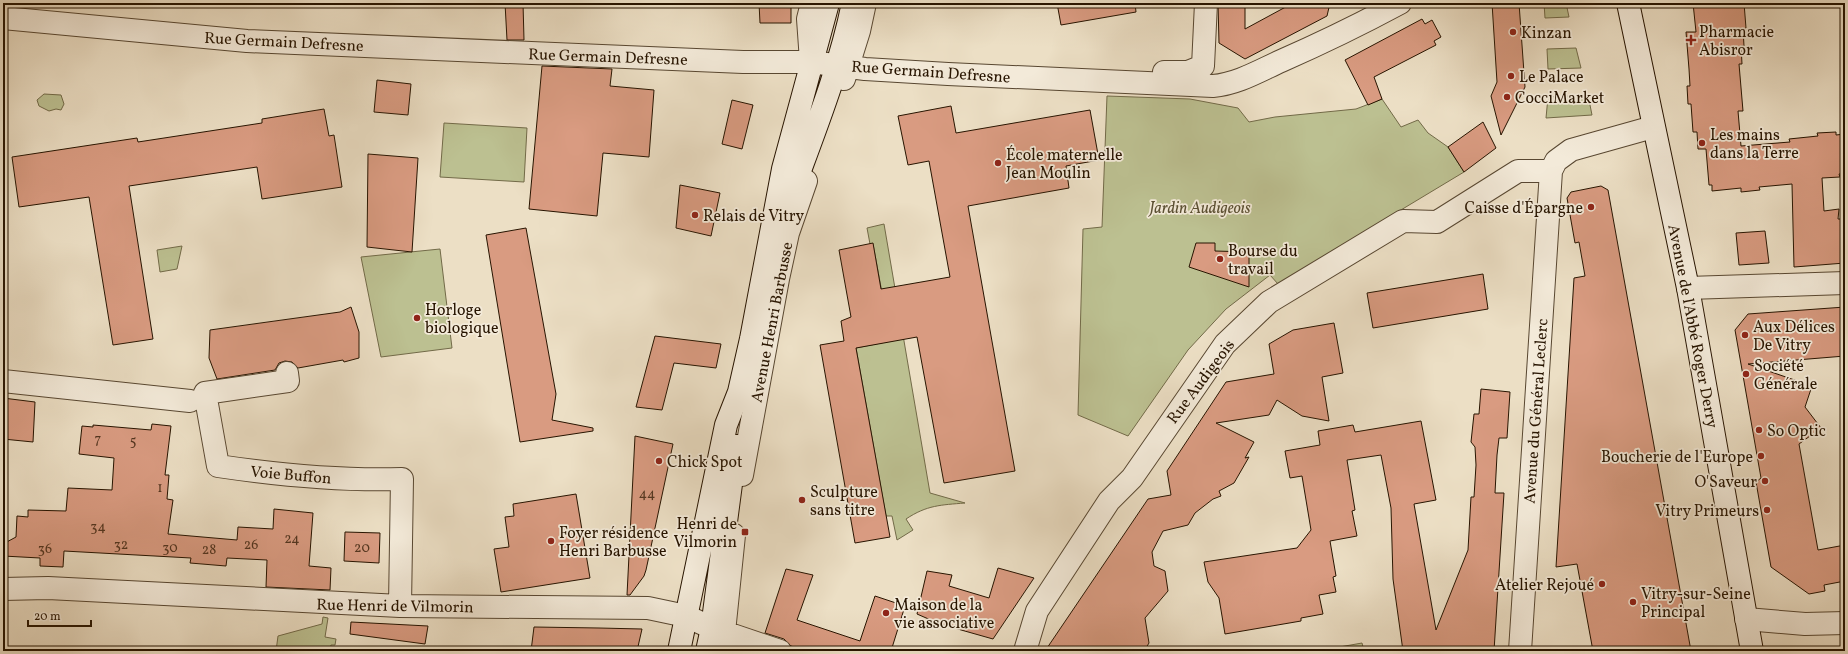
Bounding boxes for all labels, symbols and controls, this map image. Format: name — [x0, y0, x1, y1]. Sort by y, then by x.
place label: Pharmacie Abisror — [1699, 22, 1774, 62]
place label: Kinzan — [1521, 23, 1572, 45]
marker: Kinzan — [1508, 27, 1518, 37]
street label: Rue Germain Defresne — [204, 28, 364, 58]
marker: Pharmacie Abisror — [1686, 35, 1696, 45]
street label: Rue Germain Defresne — [528, 44, 688, 72]
street label: Rue Germain Defresne — [851, 56, 1011, 90]
place label: Le Palace — [1519, 67, 1584, 89]
marker: Le Palace — [1506, 71, 1516, 81]
place label: CocciMarket — [1515, 88, 1605, 110]
marker: CocciMarket — [1502, 92, 1512, 102]
place label: Les mains dans la Terre — [1710, 125, 1799, 165]
marker: Les mains dans la Terre — [1697, 138, 1707, 148]
place label: École maternelle Jean Moulin — [1006, 145, 1123, 185]
marker: École maternelle Jean Moulin — [993, 158, 1003, 168]
park label: Jardin Audigeois — [1147, 198, 1251, 220]
place label: Caisse d'Épargne — [1464, 198, 1583, 220]
marker: Caisse d'Épargne — [1586, 202, 1596, 212]
place label: Relais de Vitry — [703, 206, 804, 228]
marker: Relais de Vitry — [690, 210, 700, 220]
street label: Avenue de l'Abbé Roger Derry — [1661, 223, 1723, 431]
street label: Avenue Henri Barbusse — [747, 240, 799, 405]
place label: Bourse du travail — [1228, 241, 1298, 281]
marker: Bourse du travail — [1215, 254, 1225, 264]
place label: Horloge biologique — [425, 300, 499, 340]
marker: Horloge biologique — [412, 313, 422, 323]
place label: Aux Délices De Vitry — [1753, 317, 1835, 357]
street label: Avenue du Général Leclerc — [1520, 318, 1554, 504]
marker: Aux Délices De Vitry — [1740, 330, 1750, 340]
street label: Rue Audigeois — [1163, 335, 1241, 429]
place label: Société Générale — [1754, 356, 1817, 396]
marker: Société Générale — [1741, 369, 1751, 379]
place label: So Optic — [1767, 421, 1826, 443]
marker: So Optic — [1754, 425, 1764, 435]
house number: 7 — [95, 430, 102, 449]
house number: 5 — [130, 432, 136, 451]
place label: Boucherie de l'Europe — [1601, 447, 1753, 469]
marker: Boucherie de l'Europe — [1756, 451, 1766, 461]
place label: Chick Spot — [667, 452, 743, 474]
marker: Chick Spot — [654, 456, 664, 466]
street label: Voie Buffon — [249, 461, 332, 490]
place label: O'Saveur — [1694, 472, 1757, 494]
marker: O'Saveur — [1760, 476, 1770, 486]
house number: 1 — [157, 479, 163, 498]
place label: Sculpture sans titre — [810, 482, 878, 522]
house number: 44 — [639, 485, 655, 504]
marker: Sculpture sans titre — [797, 495, 807, 505]
place label: Vitry Primeurs — [1655, 501, 1759, 523]
marker: Vitry Primeurs — [1762, 505, 1772, 515]
place label: Henri de Vilmorin — [673, 514, 737, 554]
house number: 34 — [90, 518, 106, 537]
place label: Foyer résidence Henri Barbusse — [559, 523, 668, 563]
marker: Henri de Vilmorin — [740, 527, 750, 537]
house number: 24 — [284, 530, 300, 549]
house number: 32 — [114, 536, 128, 555]
house number: 26 — [244, 536, 258, 555]
marker: Foyer résidence Henri Barbusse — [546, 536, 556, 546]
house number: 30 — [162, 539, 178, 558]
house number: 20 — [354, 539, 370, 558]
house number: 36 — [38, 540, 52, 559]
house number: 28 — [202, 541, 216, 560]
place label: Atelier Rejoué — [1495, 575, 1594, 597]
marker: Atelier Rejoué — [1597, 579, 1607, 589]
place label: Vitry-sur-Seine Principal — [1641, 584, 1751, 624]
street label: Rue Henri de Vilmorin — [316, 595, 474, 619]
place label: Maison de la vie associative — [894, 595, 994, 635]
marker: Vitry-sur-Seine Principal — [1628, 597, 1638, 607]
scale bar — [28, 602, 91, 628]
marker: Maison de la vie associative — [881, 608, 891, 618]
text: 20 m — [34, 609, 61, 625]

